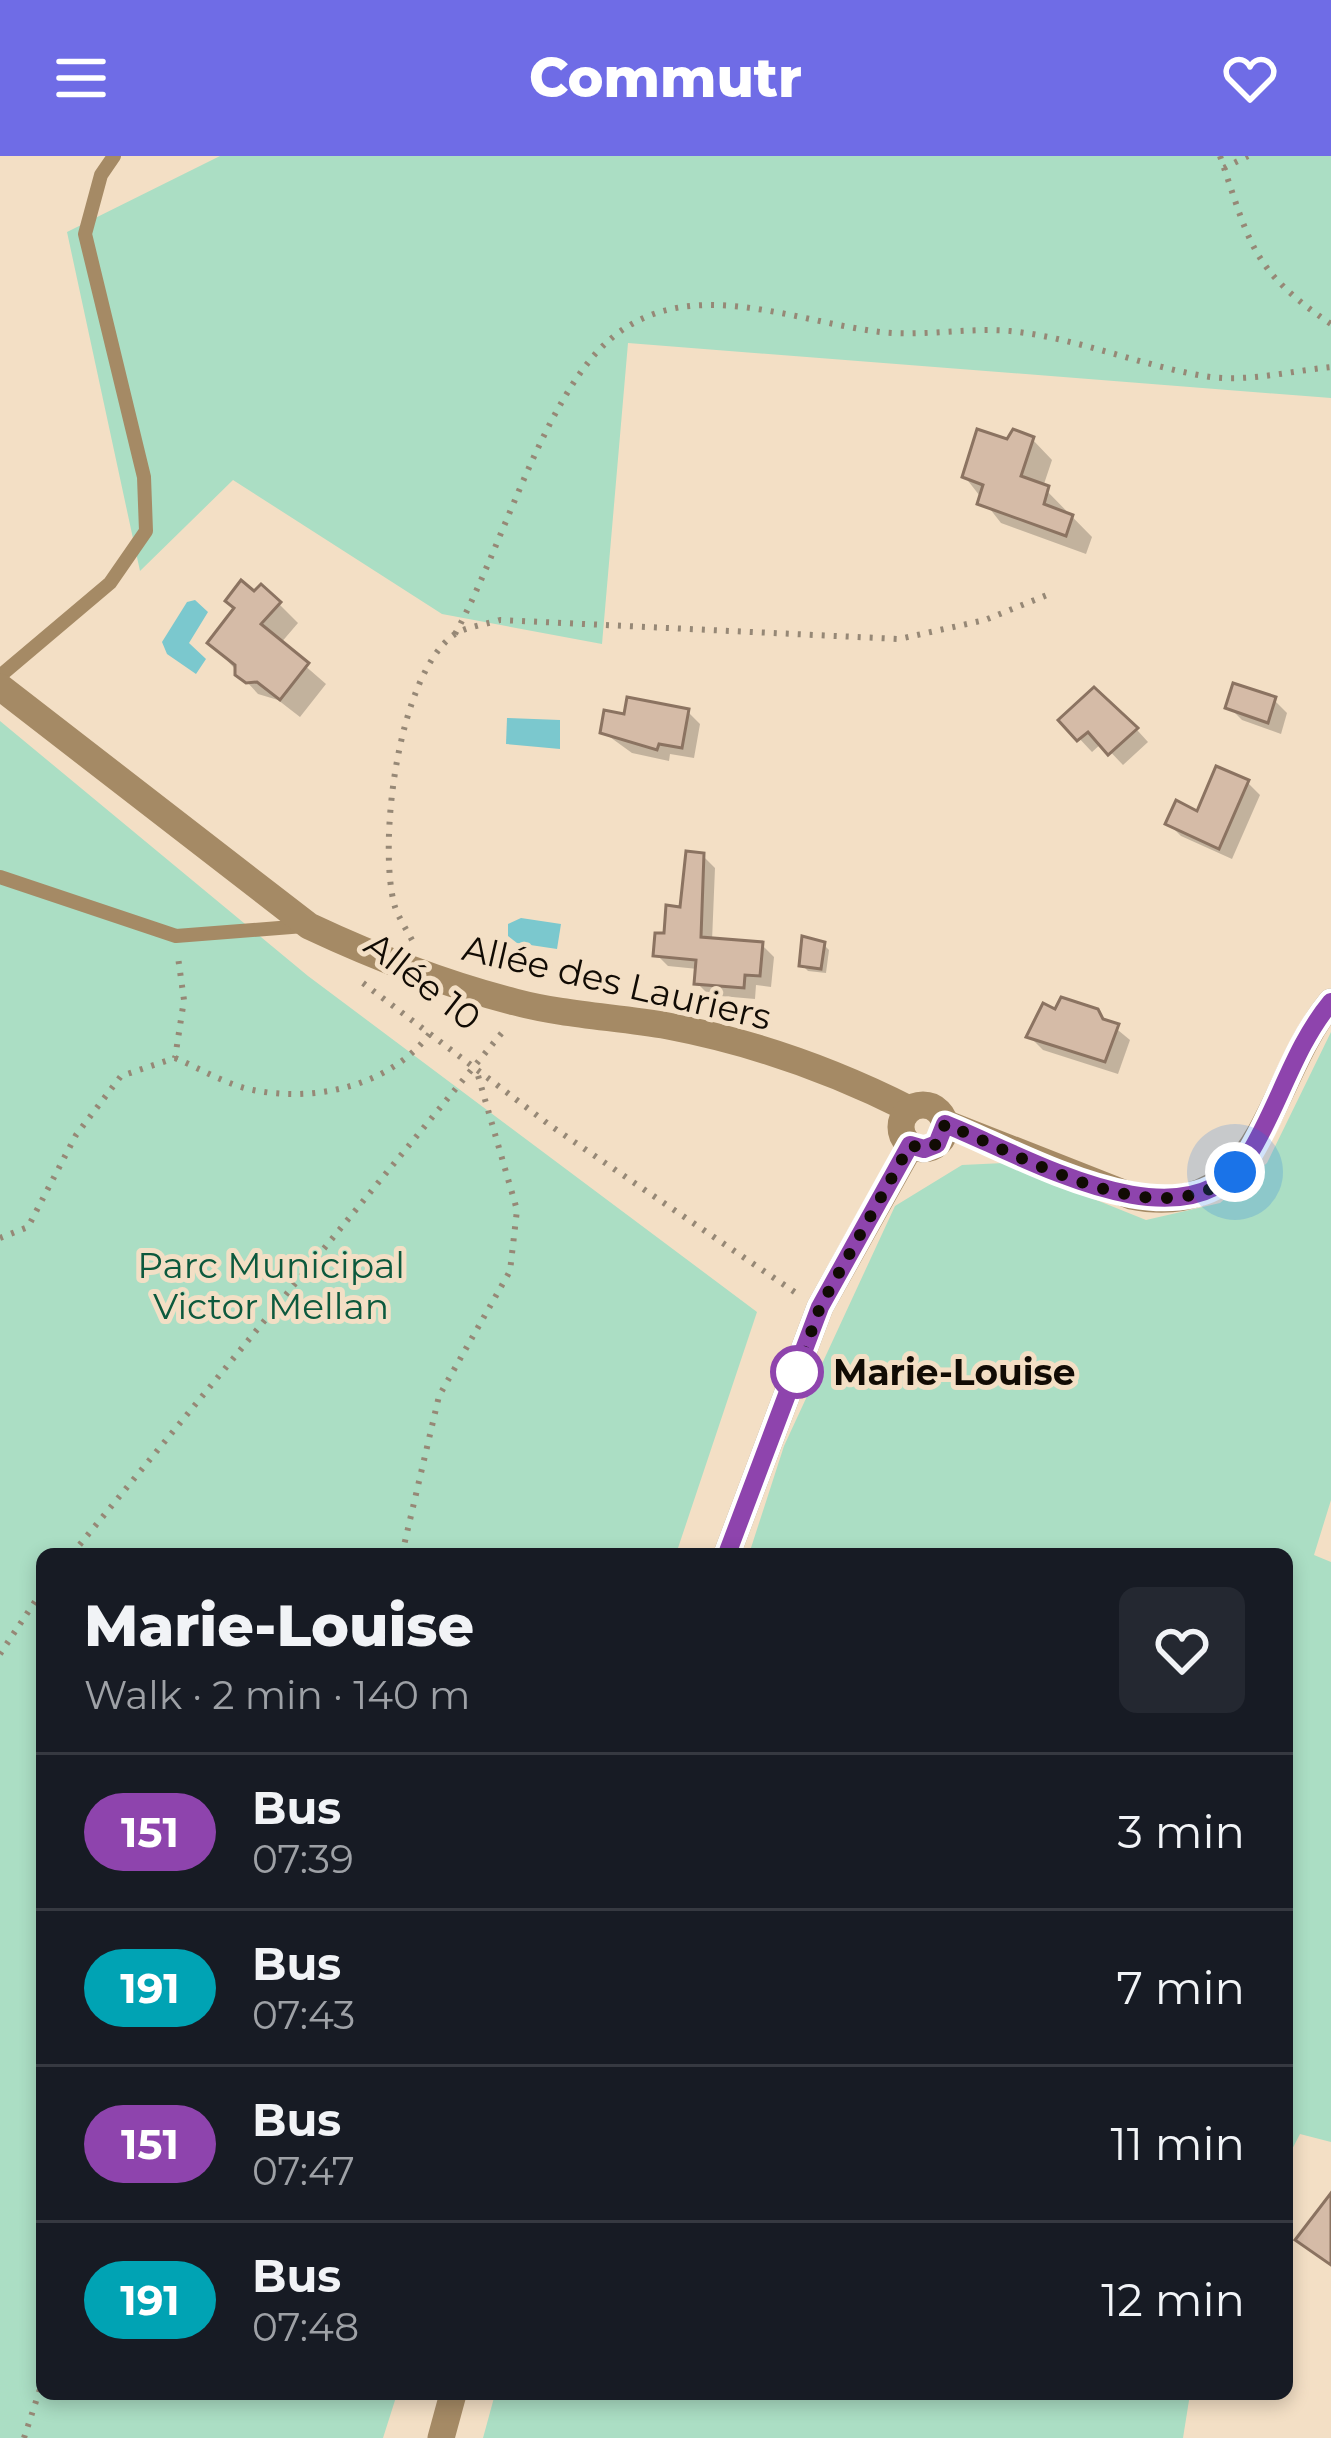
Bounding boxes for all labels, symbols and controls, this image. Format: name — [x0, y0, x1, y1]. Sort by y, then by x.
icon: menu — [48, 45, 114, 111]
text: Commutr — [529, 45, 802, 111]
icon: heart — [1217, 45, 1283, 111]
street label: Allée 10 — [356, 922, 490, 1040]
street label: Allée des Lauriers — [458, 925, 776, 1039]
your location — [1205, 1142, 1265, 1202]
park label: Parc Municipal Victor Mellan — [137, 1243, 405, 1328]
marker: Marie-Louise — [772, 1347, 822, 1397]
place label: Marie-Louise — [833, 1350, 1075, 1394]
button: heart — [1119, 1587, 1245, 1713]
text: Marie-Louise — [84, 1591, 474, 1660]
text: Walk · 2 min · 140 m — [84, 1671, 470, 1719]
text: Bus — [252, 1780, 341, 1835]
text: 3 min — [1118, 1804, 1245, 1859]
text: 151 — [121, 1806, 179, 1858]
text: 07:39 — [252, 1835, 354, 1883]
text: Bus — [252, 1936, 341, 1991]
text: 7 min — [1116, 1960, 1245, 2015]
text: 191 — [120, 1962, 180, 2014]
text: 07:43 — [252, 1991, 355, 2039]
text: Bus — [252, 2092, 341, 2147]
text: 11 min — [1110, 2116, 1245, 2171]
text: 151 — [121, 2118, 179, 2170]
text: 07:47 — [252, 2147, 355, 2195]
text: Bus — [252, 2248, 341, 2303]
text: 12 min — [1101, 2272, 1245, 2327]
text: 191 — [120, 2274, 180, 2326]
text: 07:48 — [252, 2303, 359, 2351]

